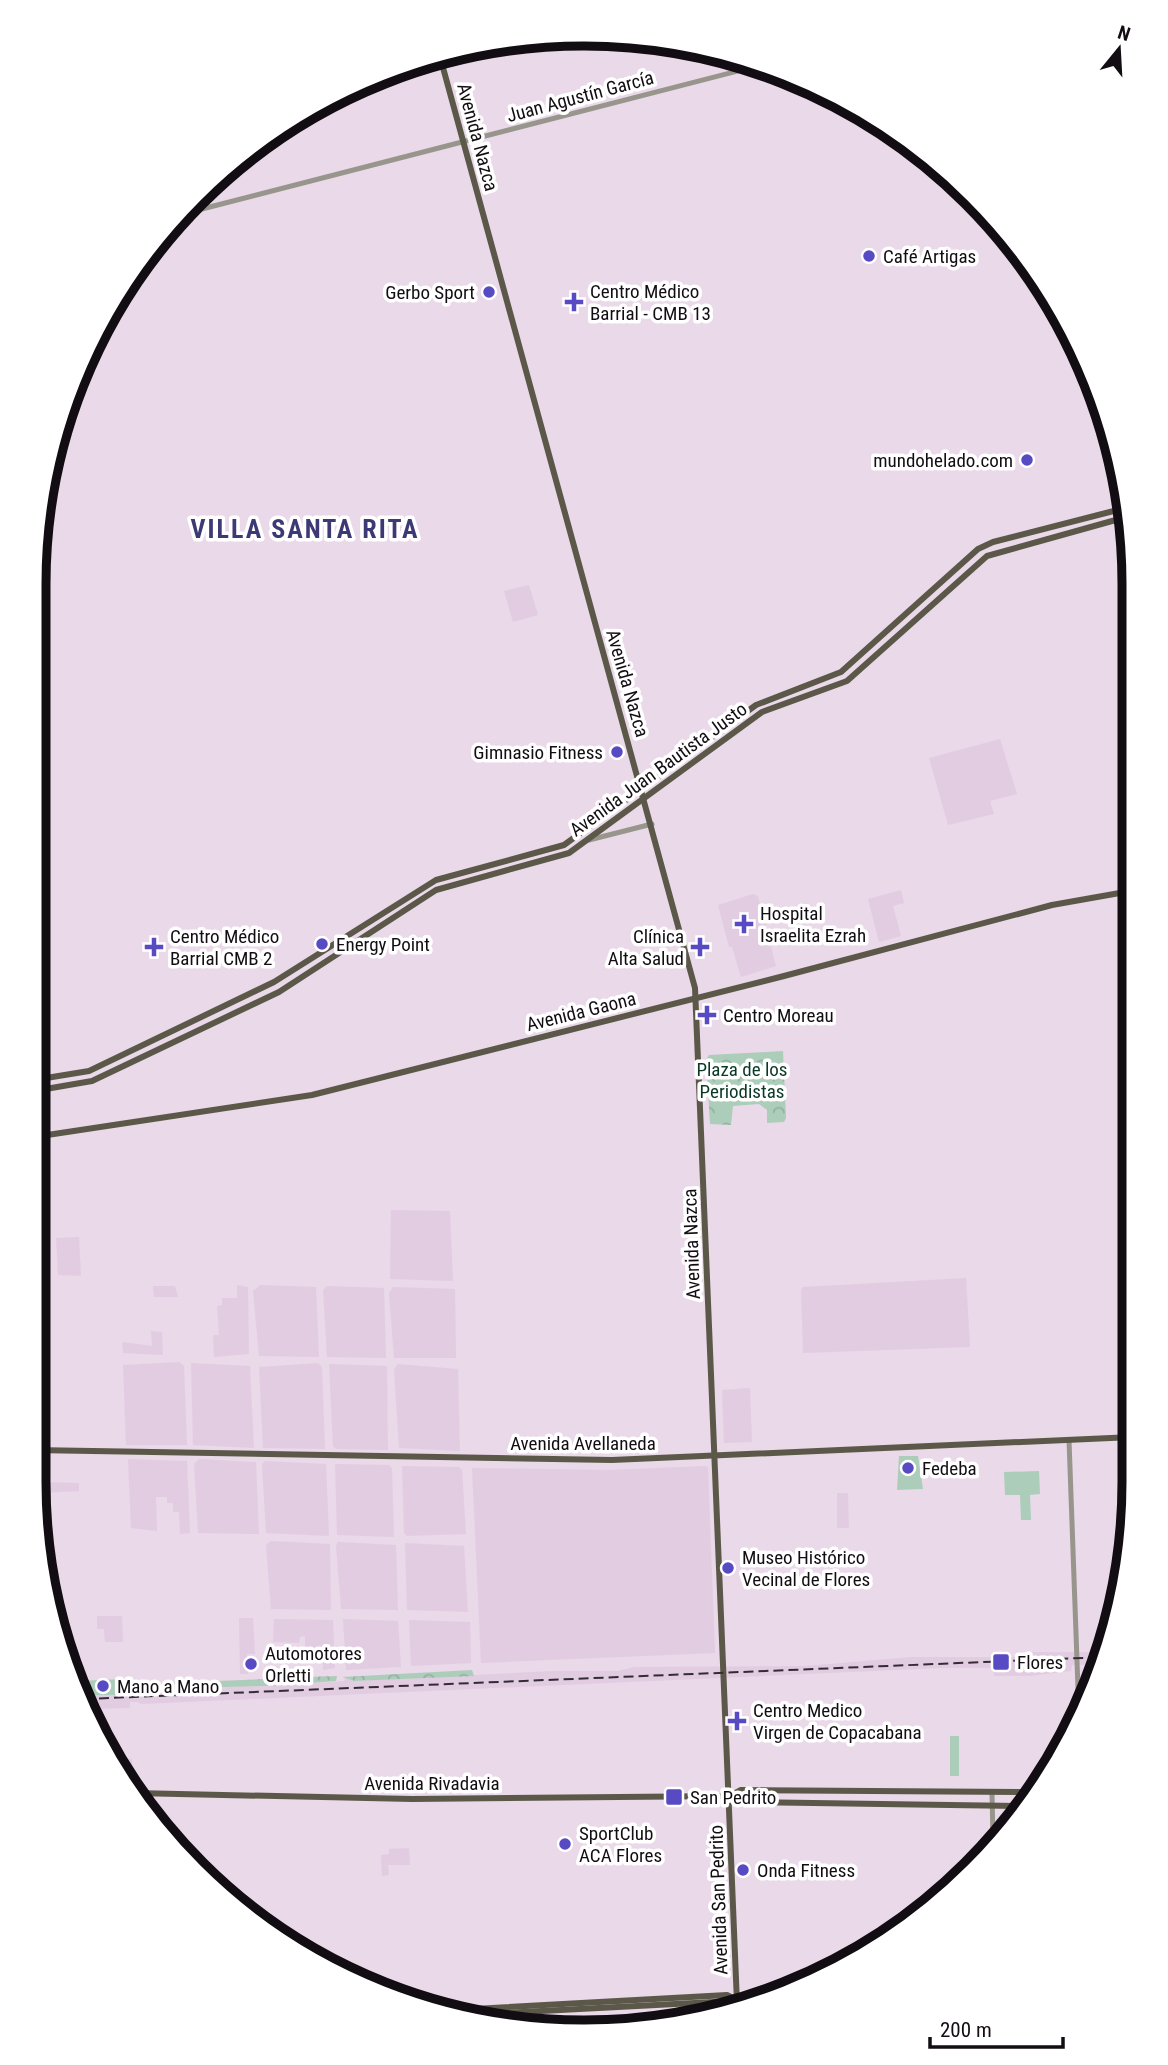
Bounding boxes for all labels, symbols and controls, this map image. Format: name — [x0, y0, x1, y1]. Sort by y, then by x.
north arrow — [1084, 14, 1154, 84]
text: N — [1115, 21, 1133, 46]
street label: Juan Agustín García — [504, 66, 656, 127]
street label: Avenida Nazca — [452, 81, 503, 194]
place label: Café Artigas — [883, 245, 976, 268]
marker: Café Artigas — [861, 248, 877, 264]
place label: Centro Médico Barrial - CMB 13 — [590, 280, 711, 325]
place label: Gerbo Sport — [385, 281, 475, 304]
marker: Gerbo Sport — [481, 284, 497, 300]
marker: Centro Médico Barrial - CMB 13 — [564, 292, 584, 312]
place label: mundohelado.com — [873, 449, 1013, 472]
marker: mundohelado.com — [1019, 452, 1035, 468]
district label: VILLA SANTA RITA — [190, 514, 420, 544]
street label: Avenida Nazca — [601, 627, 654, 740]
street label: Avenida Juan Bautista Justo — [565, 697, 751, 841]
place label: Gimnasio Fitness — [473, 741, 603, 764]
marker: Gimnasio Fitness — [609, 744, 625, 760]
place label: Hospital Israelita Ezrah — [760, 902, 866, 947]
marker: Hospital Israelita Ezrah — [734, 914, 754, 934]
place label: Centro Médico Barrial CMB 2 — [170, 925, 279, 970]
place label: Clínica Alta Salud — [608, 925, 684, 970]
place label: Energy Point — [336, 933, 430, 956]
marker: Energy Point — [314, 936, 330, 952]
marker: Centro Médico Barrial CMB 2 — [144, 937, 164, 957]
marker: Clínica Alta Salud — [690, 937, 710, 957]
street label: Avenida Gaona — [524, 987, 638, 1036]
place label: Centro Moreau — [723, 1004, 834, 1027]
marker: Centro Moreau — [697, 1005, 717, 1025]
park label: Plaza de los Periodistas — [696, 1058, 788, 1103]
street label: Avenida Nazca — [678, 1188, 705, 1300]
street label: Avenida Avellaneda — [510, 1432, 656, 1455]
place label: Fedeba — [922, 1457, 977, 1480]
marker: Fedeba — [900, 1460, 916, 1476]
place label: Museo Histórico Vecinal de Flores — [742, 1546, 870, 1591]
marker: Museo Histórico Vecinal de Flores — [720, 1560, 736, 1576]
place label: Automotores Orletti — [265, 1642, 362, 1687]
place label: Flores — [1017, 1651, 1063, 1674]
marker: Flores — [991, 1652, 1011, 1672]
marker: Automotores Orletti — [243, 1656, 259, 1672]
place label: Mano a Mano — [117, 1675, 219, 1698]
marker: Mano a Mano — [95, 1678, 111, 1694]
place label: Centro Medico Virgen de Copacabana — [753, 1699, 922, 1744]
marker: Centro Medico Virgen de Copacabana — [727, 1711, 747, 1731]
street label: Avenida Rivadavia — [364, 1772, 500, 1795]
place label: San Pedrito — [690, 1786, 776, 1809]
marker: San Pedrito — [664, 1787, 684, 1807]
place label: SportClub ACA Flores — [579, 1822, 662, 1867]
street label: Avenida San Pedrito — [704, 1825, 733, 1975]
marker: SportClub ACA Flores — [557, 1836, 573, 1852]
place label: Onda Fitness — [757, 1859, 855, 1882]
marker: Onda Fitness — [735, 1862, 751, 1878]
scale bar — [930, 2006, 1063, 2050]
text: 200 m — [940, 2018, 992, 2042]

